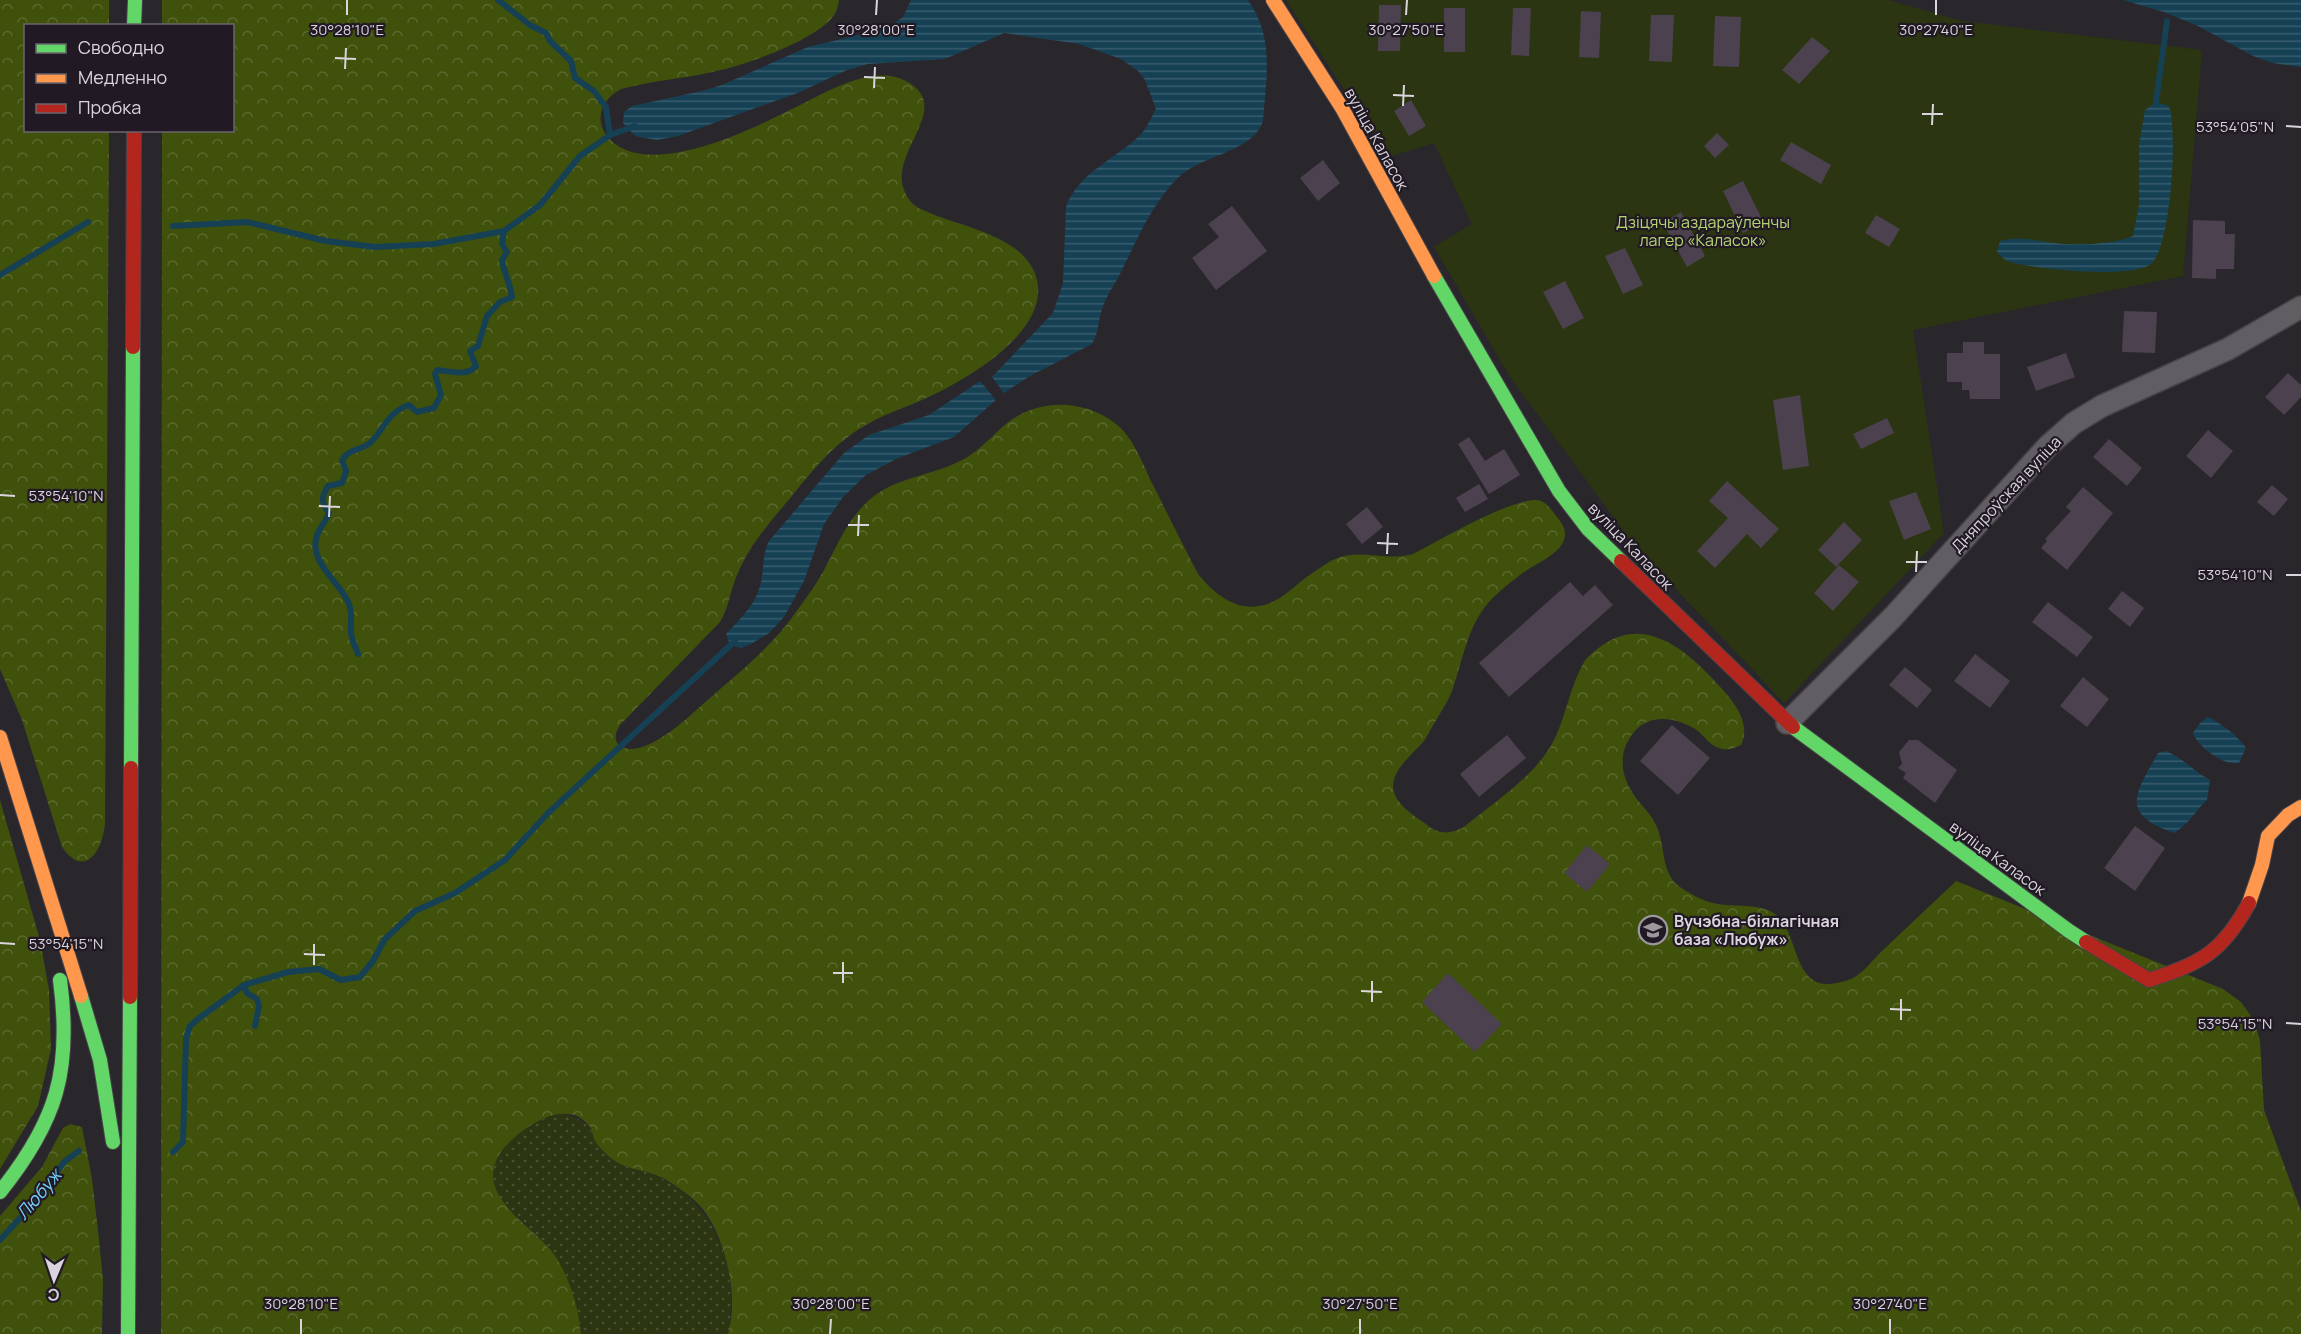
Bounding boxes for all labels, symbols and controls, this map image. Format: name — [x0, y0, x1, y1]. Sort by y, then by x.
text: 30°28'10"E — [310, 19, 384, 40]
text: 30°28'00"E — [837, 19, 915, 40]
text: 30°27'50"E — [1368, 19, 1444, 40]
text: 30°27'40"E — [1899, 19, 1973, 40]
legend — [24, 24, 234, 132]
text: Свободно — [78, 35, 164, 59]
text: Медленно — [78, 65, 167, 89]
street label: вуліца Каласок — [1340, 84, 1415, 195]
text: Пробка — [78, 95, 141, 119]
text: 53°54'05"N — [2196, 116, 2274, 137]
park label: Дзіцячы аздараўленчы лагер «Каласок» — [1616, 211, 1790, 251]
street label: Дняпроўская вуліца — [1946, 431, 2066, 557]
text: 53°54'10"N — [28, 485, 104, 506]
street label: вуліца Каласок — [1583, 497, 1679, 595]
text: 53°54'10"N — [2197, 564, 2273, 585]
street label: вуліца Каласок — [1945, 816, 2051, 901]
place label: Вучэбна-біялагічная база «Любуж» — [1674, 910, 1839, 950]
school or university icon: Вучэбна-біялагічная база «Любуж» — [1637, 914, 1669, 946]
text: 53°54'15"N — [29, 933, 103, 954]
text: 53°54'15"N — [2198, 1013, 2272, 1034]
water label: Любуж — [10, 1162, 68, 1224]
north arrow — [24, 1250, 84, 1310]
text: С — [47, 1284, 60, 1306]
text: 30°28'10"E — [264, 1293, 338, 1314]
text: 30°28'00"E — [792, 1293, 870, 1314]
text: 30°27'50"E — [1322, 1293, 1398, 1314]
text: 30°27'40"E — [1853, 1293, 1927, 1314]

